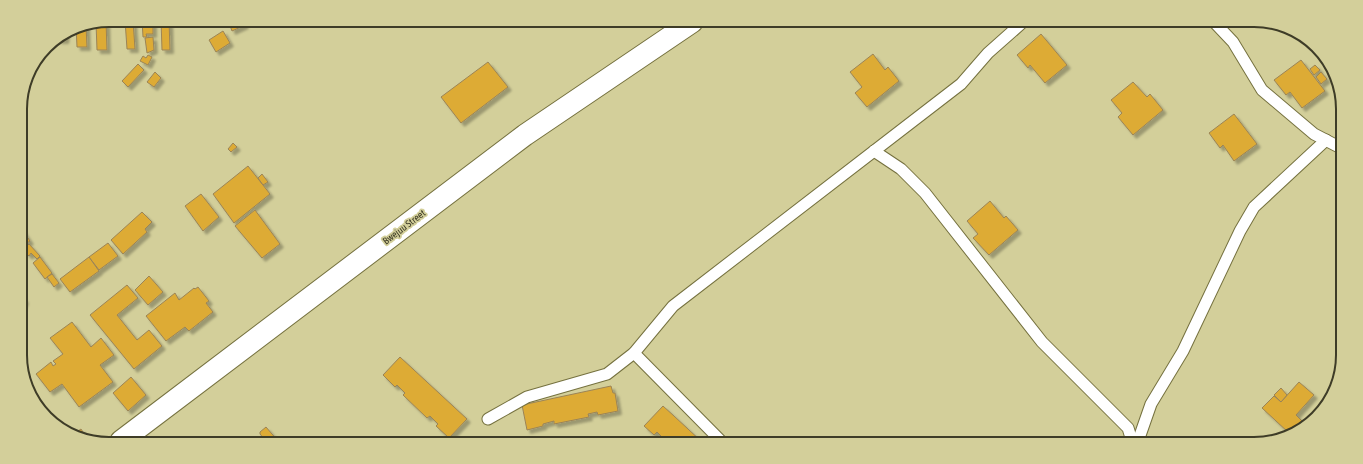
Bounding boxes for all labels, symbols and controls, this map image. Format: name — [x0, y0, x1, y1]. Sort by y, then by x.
street label: Bwejuu Street — [381, 207, 428, 247]

